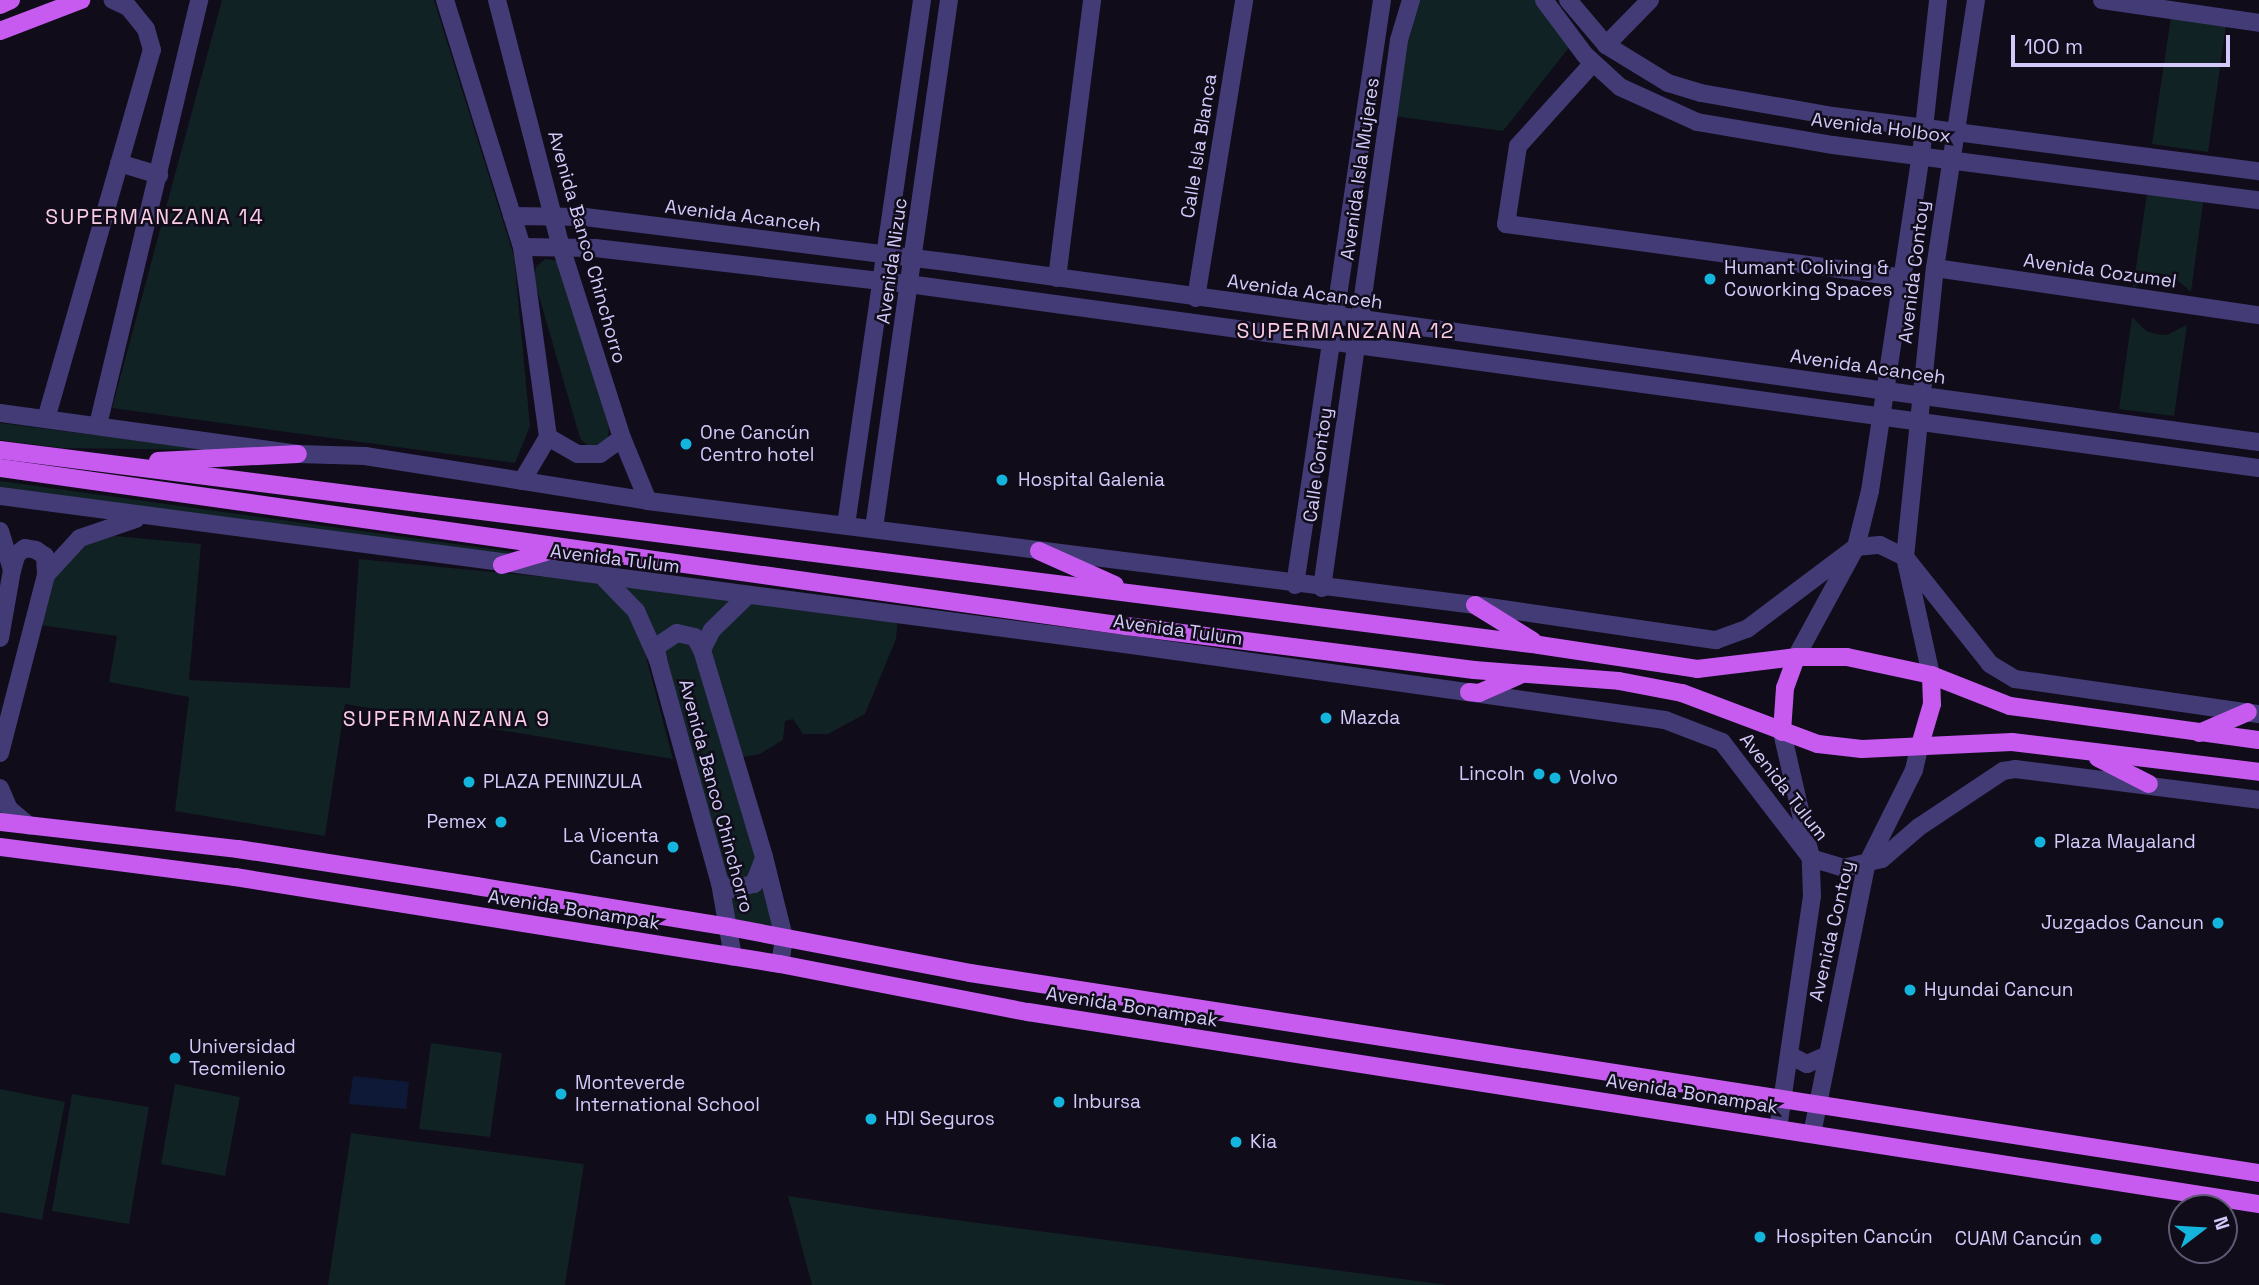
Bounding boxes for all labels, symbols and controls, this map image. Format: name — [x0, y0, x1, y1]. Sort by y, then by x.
scale bar — [2014, 21, 2233, 65]
text: 100 m — [2024, 33, 2083, 60]
street label: Calle Isla Blanca — [1176, 72, 1222, 220]
street label: Avenida Isla Mujeres — [1336, 76, 1384, 262]
street label: Avenida Holbox — [1810, 108, 1952, 148]
street label: Avenida Banco Chinchorro — [543, 128, 631, 366]
street label: Avenida Acanceh — [664, 195, 822, 237]
street label: Avenida Nizuc — [872, 196, 912, 326]
street label: Avenida Contoy — [1894, 199, 1934, 345]
district label: SUPERMANZANA 14 — [47, 204, 263, 230]
street label: Avenida Cozumel — [2022, 249, 2178, 293]
place label: Humant Coliving & Coworking Spaces — [1724, 257, 1892, 301]
street label: Avenida Acanceh — [1226, 270, 1384, 314]
marker: Humant Coliving & Coworking Spaces — [1702, 271, 1718, 287]
district label: SUPERMANZANA 12 — [1238, 318, 1454, 344]
street label: Avenida Acanceh — [1789, 345, 1947, 389]
street label: Calle Contoy — [1299, 406, 1337, 524]
place label: One Cancún Centro hotel — [700, 422, 814, 466]
marker: One Cancún Centro hotel — [678, 436, 694, 452]
place label: Hospital Galenia — [1018, 469, 1165, 491]
marker: Hospital Galenia — [992, 470, 1012, 490]
street label: Avenida Tulum — [549, 540, 681, 578]
street label: Avenida Tulum — [1112, 610, 1244, 650]
street label: Avenida Banco Chinchorro — [674, 677, 758, 915]
district label: SUPERMANZANA 9 — [344, 706, 550, 732]
place label: Mazda — [1340, 707, 1400, 729]
marker: Mazda — [1318, 710, 1334, 726]
street label: Avenida Tulum — [1735, 728, 1833, 846]
place label: Lincoln — [1459, 763, 1525, 785]
marker: Lincoln — [1531, 766, 1547, 782]
place label: Volvo — [1569, 767, 1618, 789]
marker: Volvo — [1547, 770, 1563, 786]
place label: PLAZA PENINZULA — [483, 771, 643, 793]
marker: PLAZA PENINZULA — [461, 774, 477, 790]
place label: Pemex — [426, 811, 487, 833]
marker: Pemex — [493, 814, 509, 830]
place label: La Vicenta Cancun — [563, 825, 659, 869]
place label: Plaza Mayaland — [2054, 831, 2196, 853]
marker: Plaza Mayaland — [2032, 834, 2048, 850]
marker: La Vicenta Cancun — [665, 839, 681, 855]
street label: Avenida Contoy — [1805, 858, 1859, 1004]
street label: Avenida Bonampak — [486, 885, 662, 935]
place label: Juzgados Cancun — [2041, 912, 2204, 934]
marker: Juzgados Cancun — [2210, 915, 2226, 931]
place label: Hyundai Cancun — [1924, 979, 2073, 1001]
street label: Avenida Bonampak — [1044, 982, 1220, 1032]
marker: Hyundai Cancun — [1902, 982, 1918, 998]
place label: Universidad Tecmilenio — [189, 1036, 296, 1080]
marker: Universidad Tecmilenio — [167, 1050, 183, 1066]
street label: Avenida Bonampak — [1604, 1069, 1780, 1119]
place label: Monteverde International School — [575, 1072, 760, 1116]
marker: Monteverde International School — [553, 1086, 569, 1102]
place label: Inbursa — [1073, 1091, 1141, 1113]
marker: Inbursa — [1051, 1094, 1067, 1110]
place label: HDI Seguros — [885, 1108, 995, 1130]
marker: HDI Seguros — [863, 1111, 879, 1127]
place label: Kia — [1250, 1131, 1277, 1153]
marker: Kia — [1228, 1134, 1244, 1150]
north arrow — [2168, 1194, 2238, 1264]
text: N — [2208, 1214, 2235, 1233]
place label: Hospiten Cancún — [1776, 1226, 1933, 1248]
marker: Hospiten Cancún — [1750, 1227, 1770, 1247]
place label: CUAM Cancún — [1955, 1228, 2082, 1250]
marker: CUAM Cancún — [2088, 1231, 2104, 1247]

